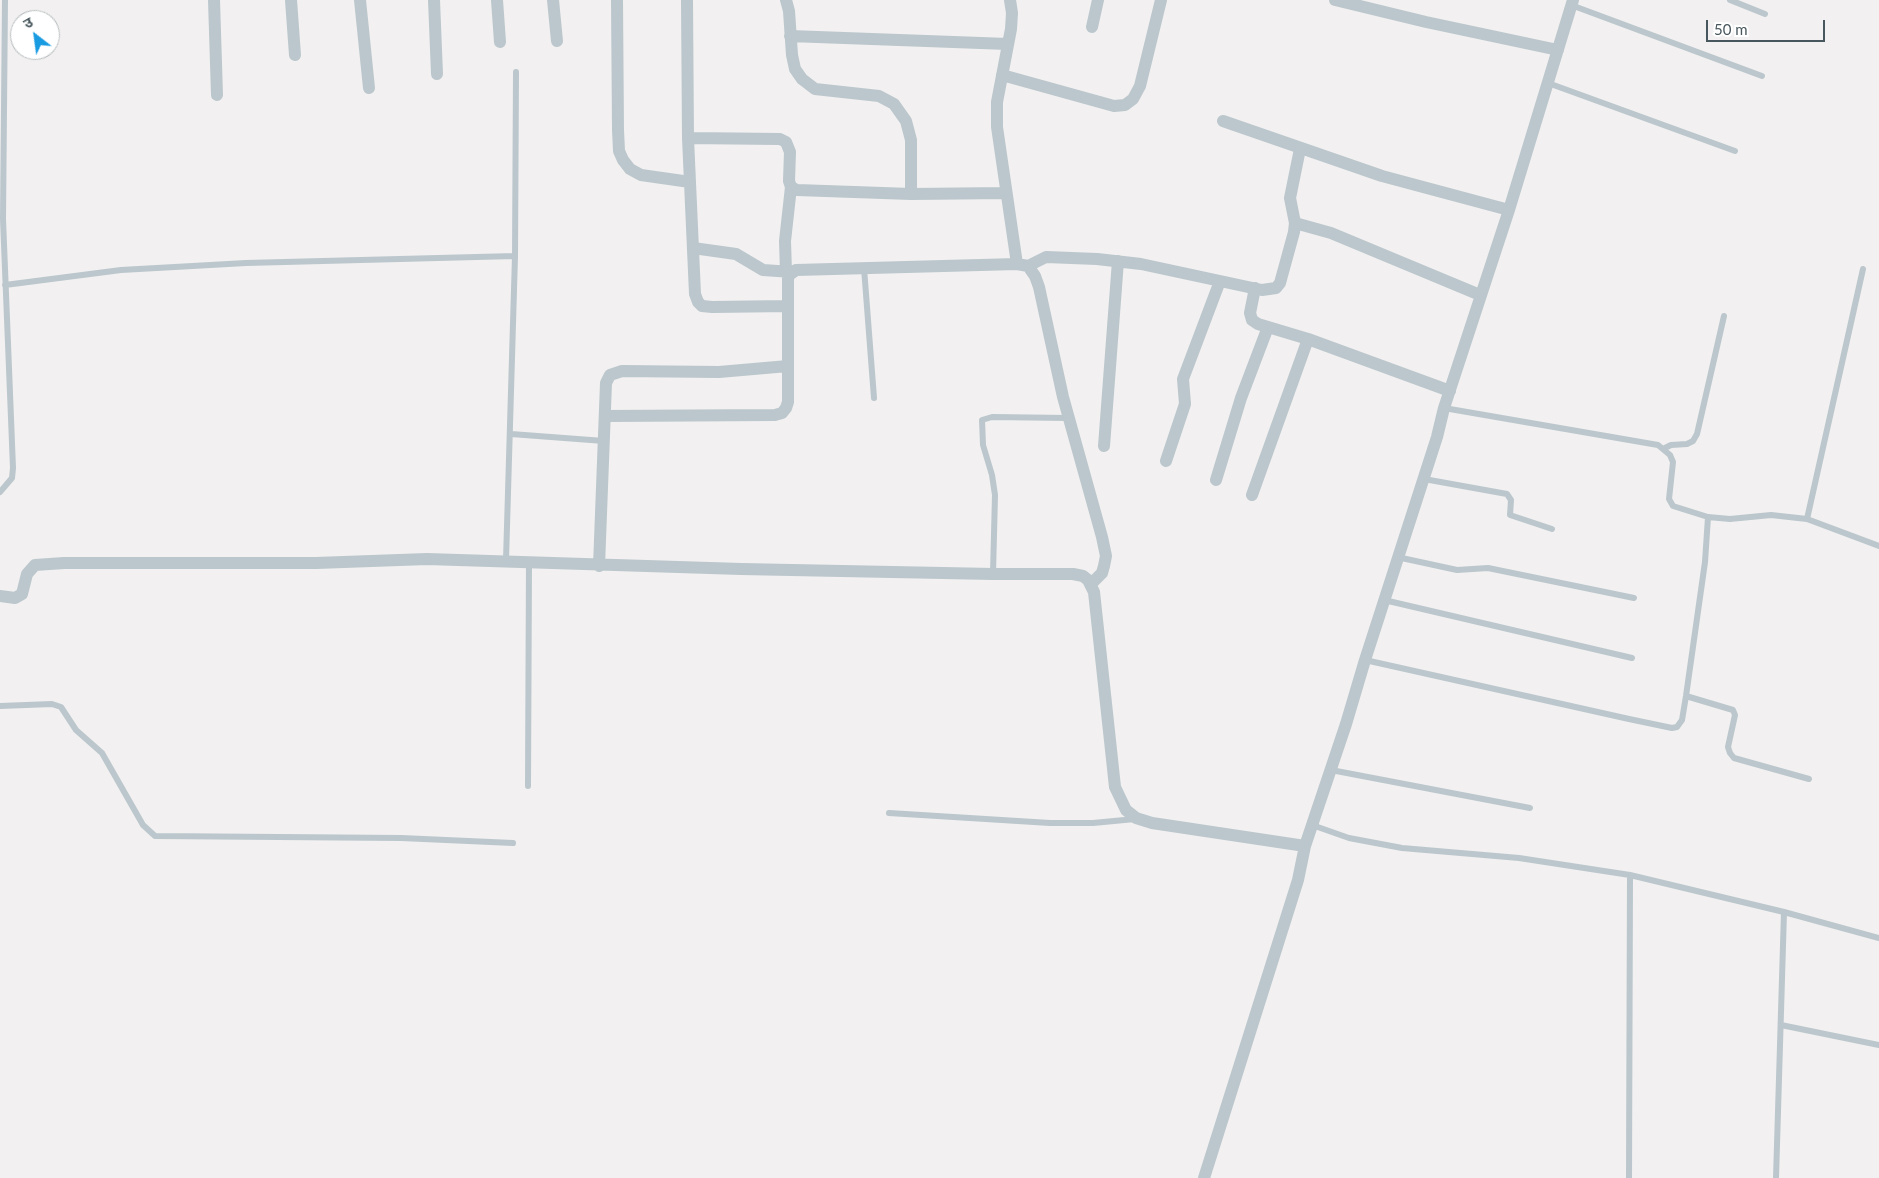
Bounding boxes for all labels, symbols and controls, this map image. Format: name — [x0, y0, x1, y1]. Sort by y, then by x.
north arrow — [10, 10, 60, 60]
scale bar — [1709, 10, 1828, 42]
text: उ — [20, 13, 36, 32]
text: 50 m — [1714, 20, 1748, 38]

